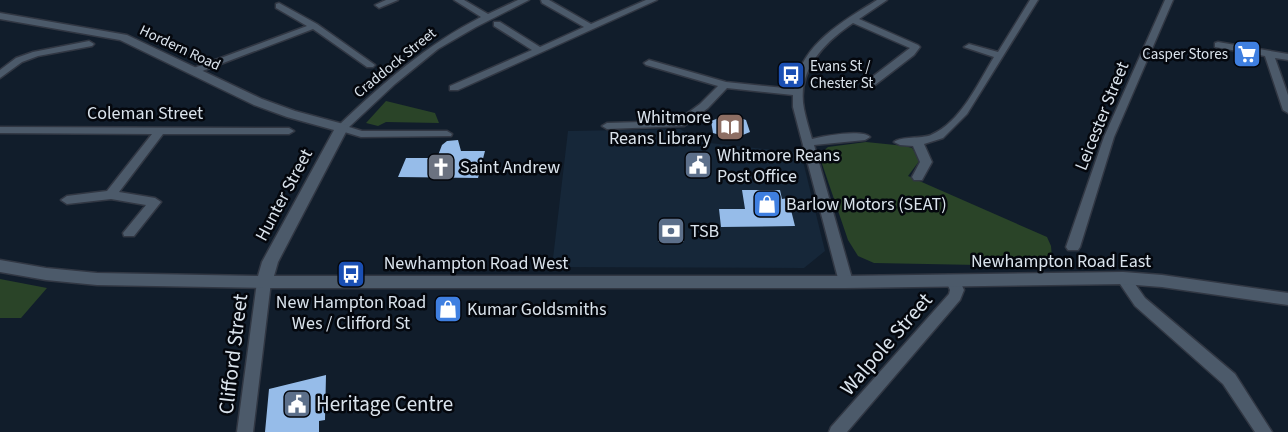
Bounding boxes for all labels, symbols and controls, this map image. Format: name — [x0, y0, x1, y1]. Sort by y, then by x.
street label: Hordern Road — [136, 20, 224, 76]
street label: Craddock Street — [349, 23, 441, 103]
supermarket icon: Casper Stores — [1232, 39, 1262, 69]
place label: Casper Stores — [1142, 44, 1228, 65]
place label: Evans St / Chester St — [810, 56, 873, 94]
street label: Leicester Street — [1069, 58, 1135, 174]
bus stop icon: Evans St / Chester St — [776, 60, 806, 90]
street label: Coleman Street — [87, 101, 203, 126]
place label: Whitmore Reans Library — [609, 105, 712, 151]
library icon: Whitmore Reans Library — [715, 112, 745, 142]
place label: Whitmore Reans Post Office — [717, 143, 840, 189]
street label: Hunter Street — [249, 145, 319, 245]
public building icon: Whitmore Reans Post Office — [683, 150, 713, 180]
church icon: Saint Andrew — [426, 152, 456, 182]
place label: Saint Andrew — [460, 155, 560, 180]
shop icon: Barlow Motors (SEAT) — [752, 189, 782, 219]
place label: Barlow Motors (SEAT) — [786, 192, 947, 217]
bank icon: TSB — [656, 216, 686, 246]
place label: TSB — [690, 219, 719, 244]
street label: Newhampton Road East — [971, 249, 1151, 274]
street label: Newhampton Road West — [384, 251, 568, 276]
bus stop icon: New Hampton Road Wes / Clifford St — [336, 259, 366, 289]
street label: Walpole Street — [833, 286, 939, 402]
place label: New Hampton Road Wes / Clifford St — [276, 290, 426, 336]
street label: Clifford Street — [211, 292, 255, 416]
shop icon: Kumar Goldsmiths — [433, 294, 463, 324]
place label: Kumar Goldsmiths — [467, 297, 607, 322]
public building icon: Heritage Centre — [282, 389, 312, 419]
place label: Heritage Centre — [316, 389, 453, 419]

